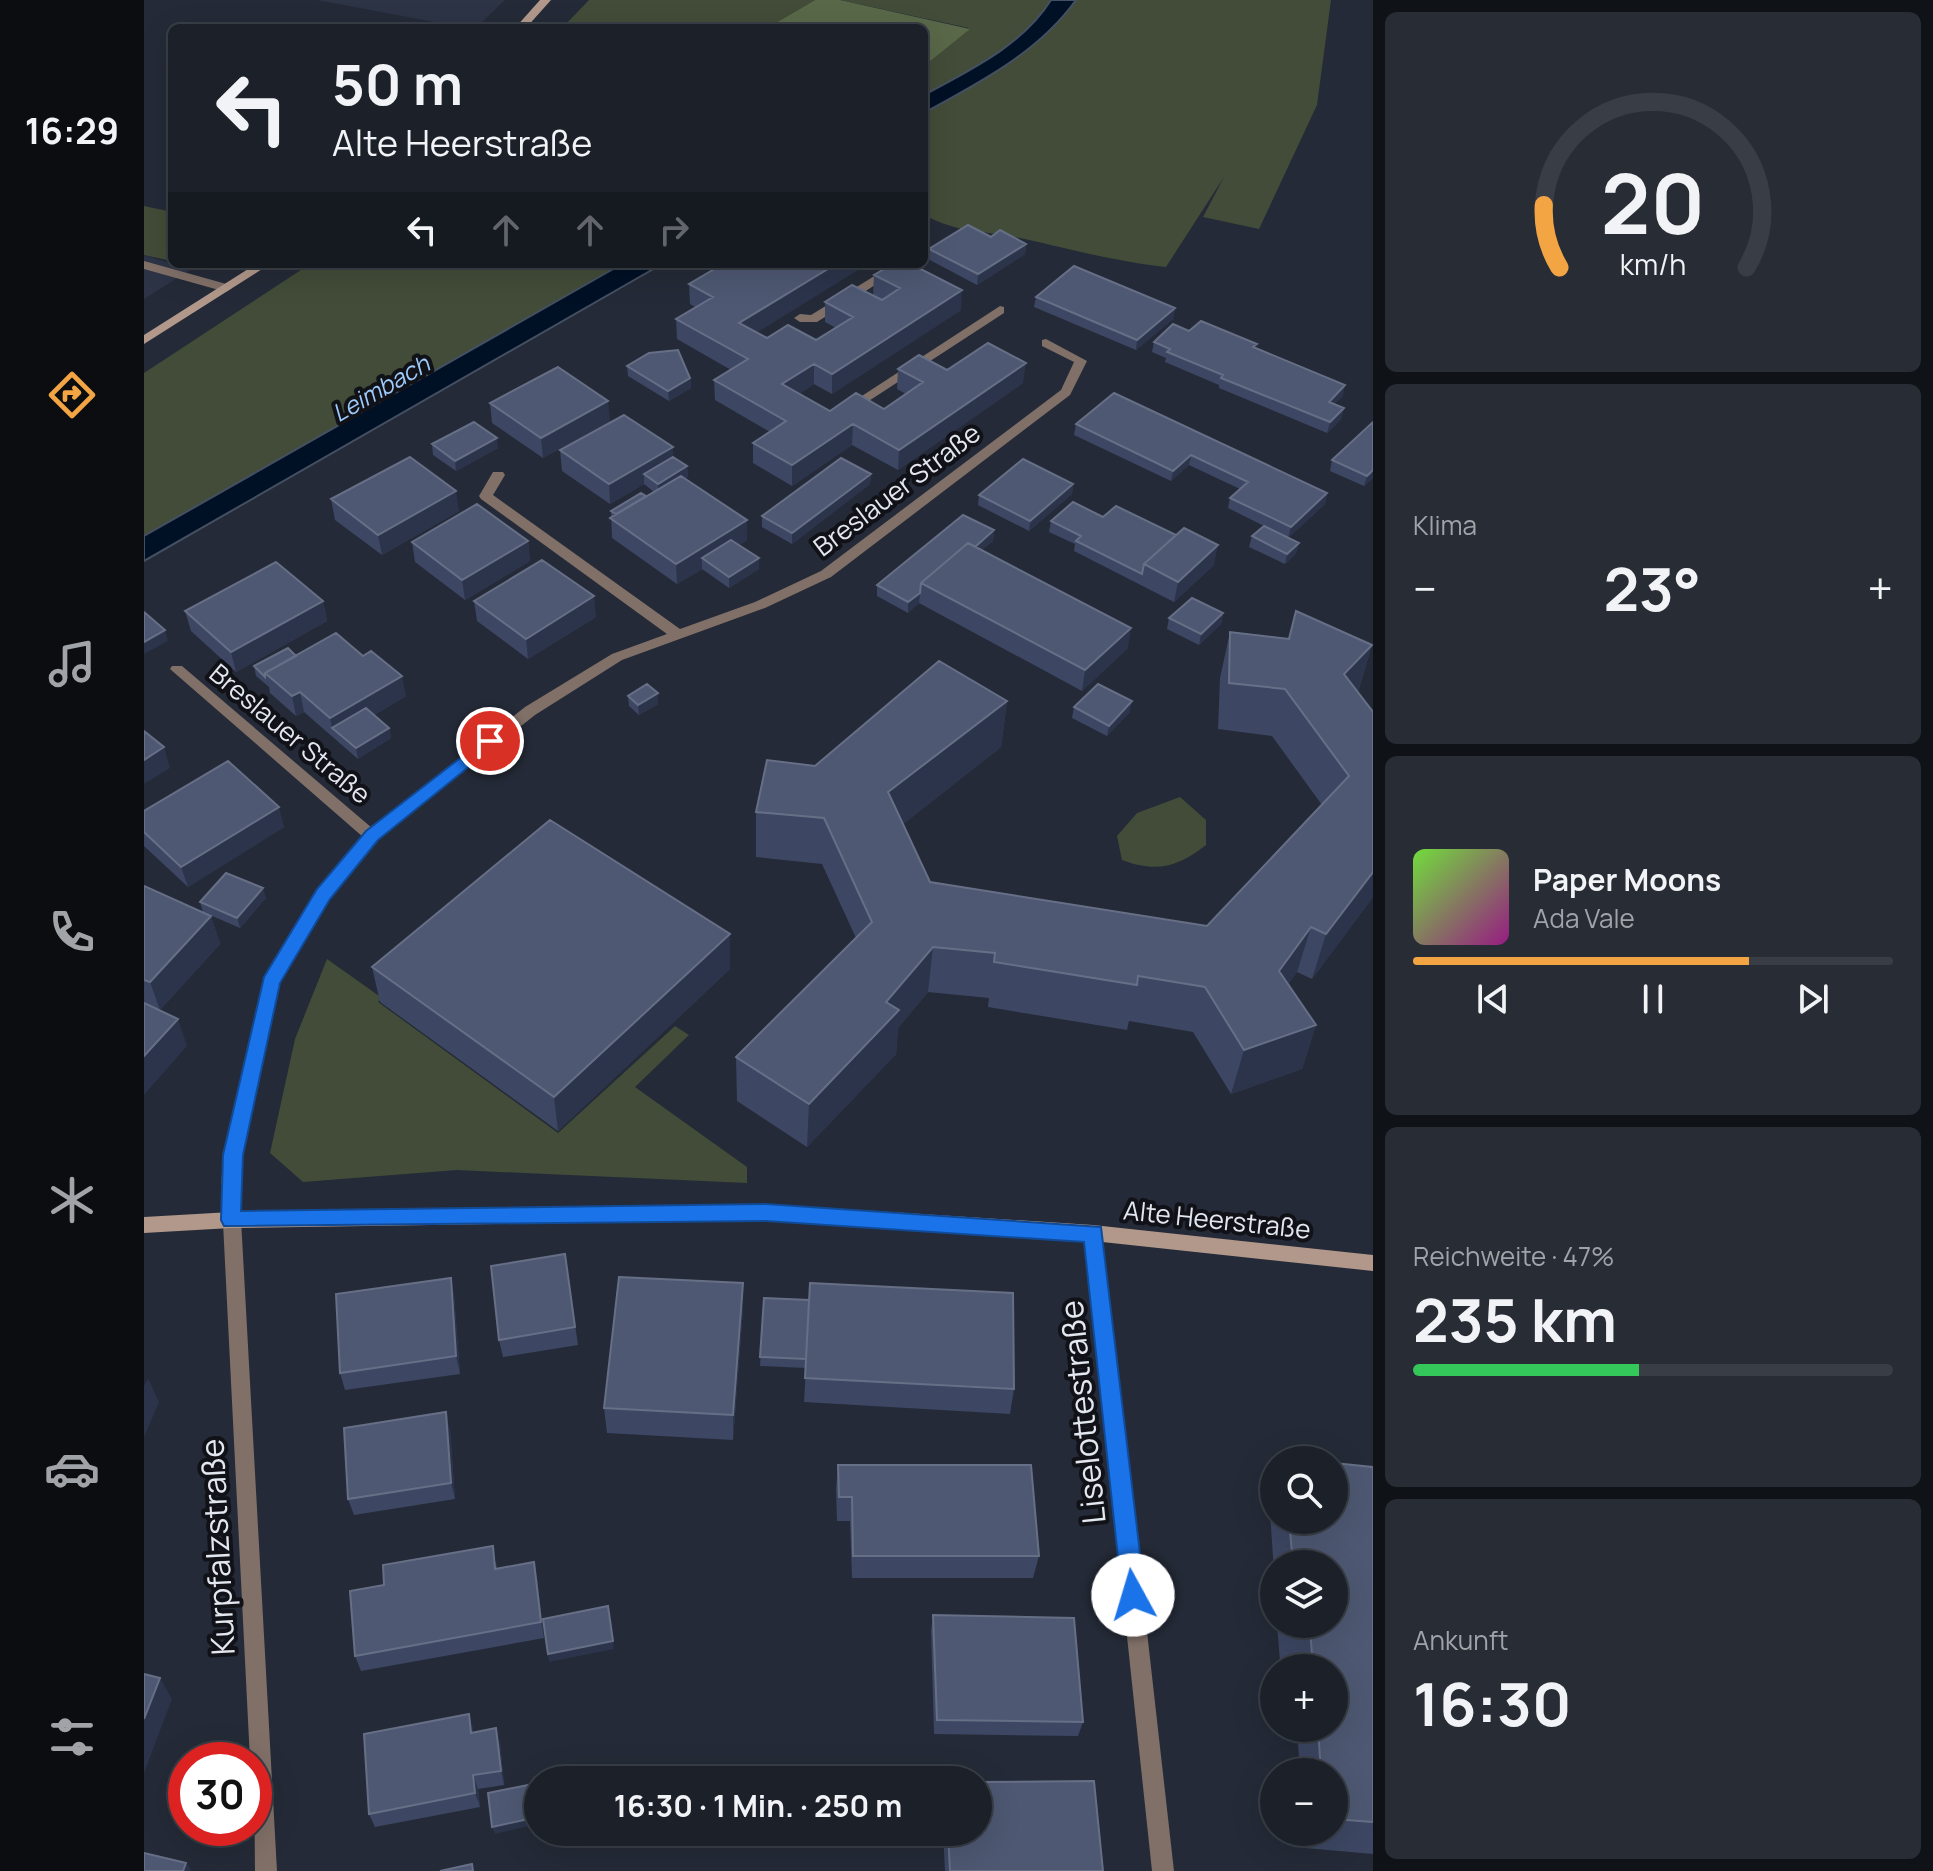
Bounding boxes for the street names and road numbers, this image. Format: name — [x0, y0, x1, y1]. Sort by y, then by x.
street label: Breslauer Straße — [806, 415, 987, 564]
street label: Breslauer Straße — [202, 655, 379, 811]
street label: Alte Heerstraße — [1122, 1191, 1312, 1247]
street label: Liselottestraße — [1048, 1298, 1116, 1526]
street label: Kurpfalzstraße — [189, 1438, 245, 1656]

